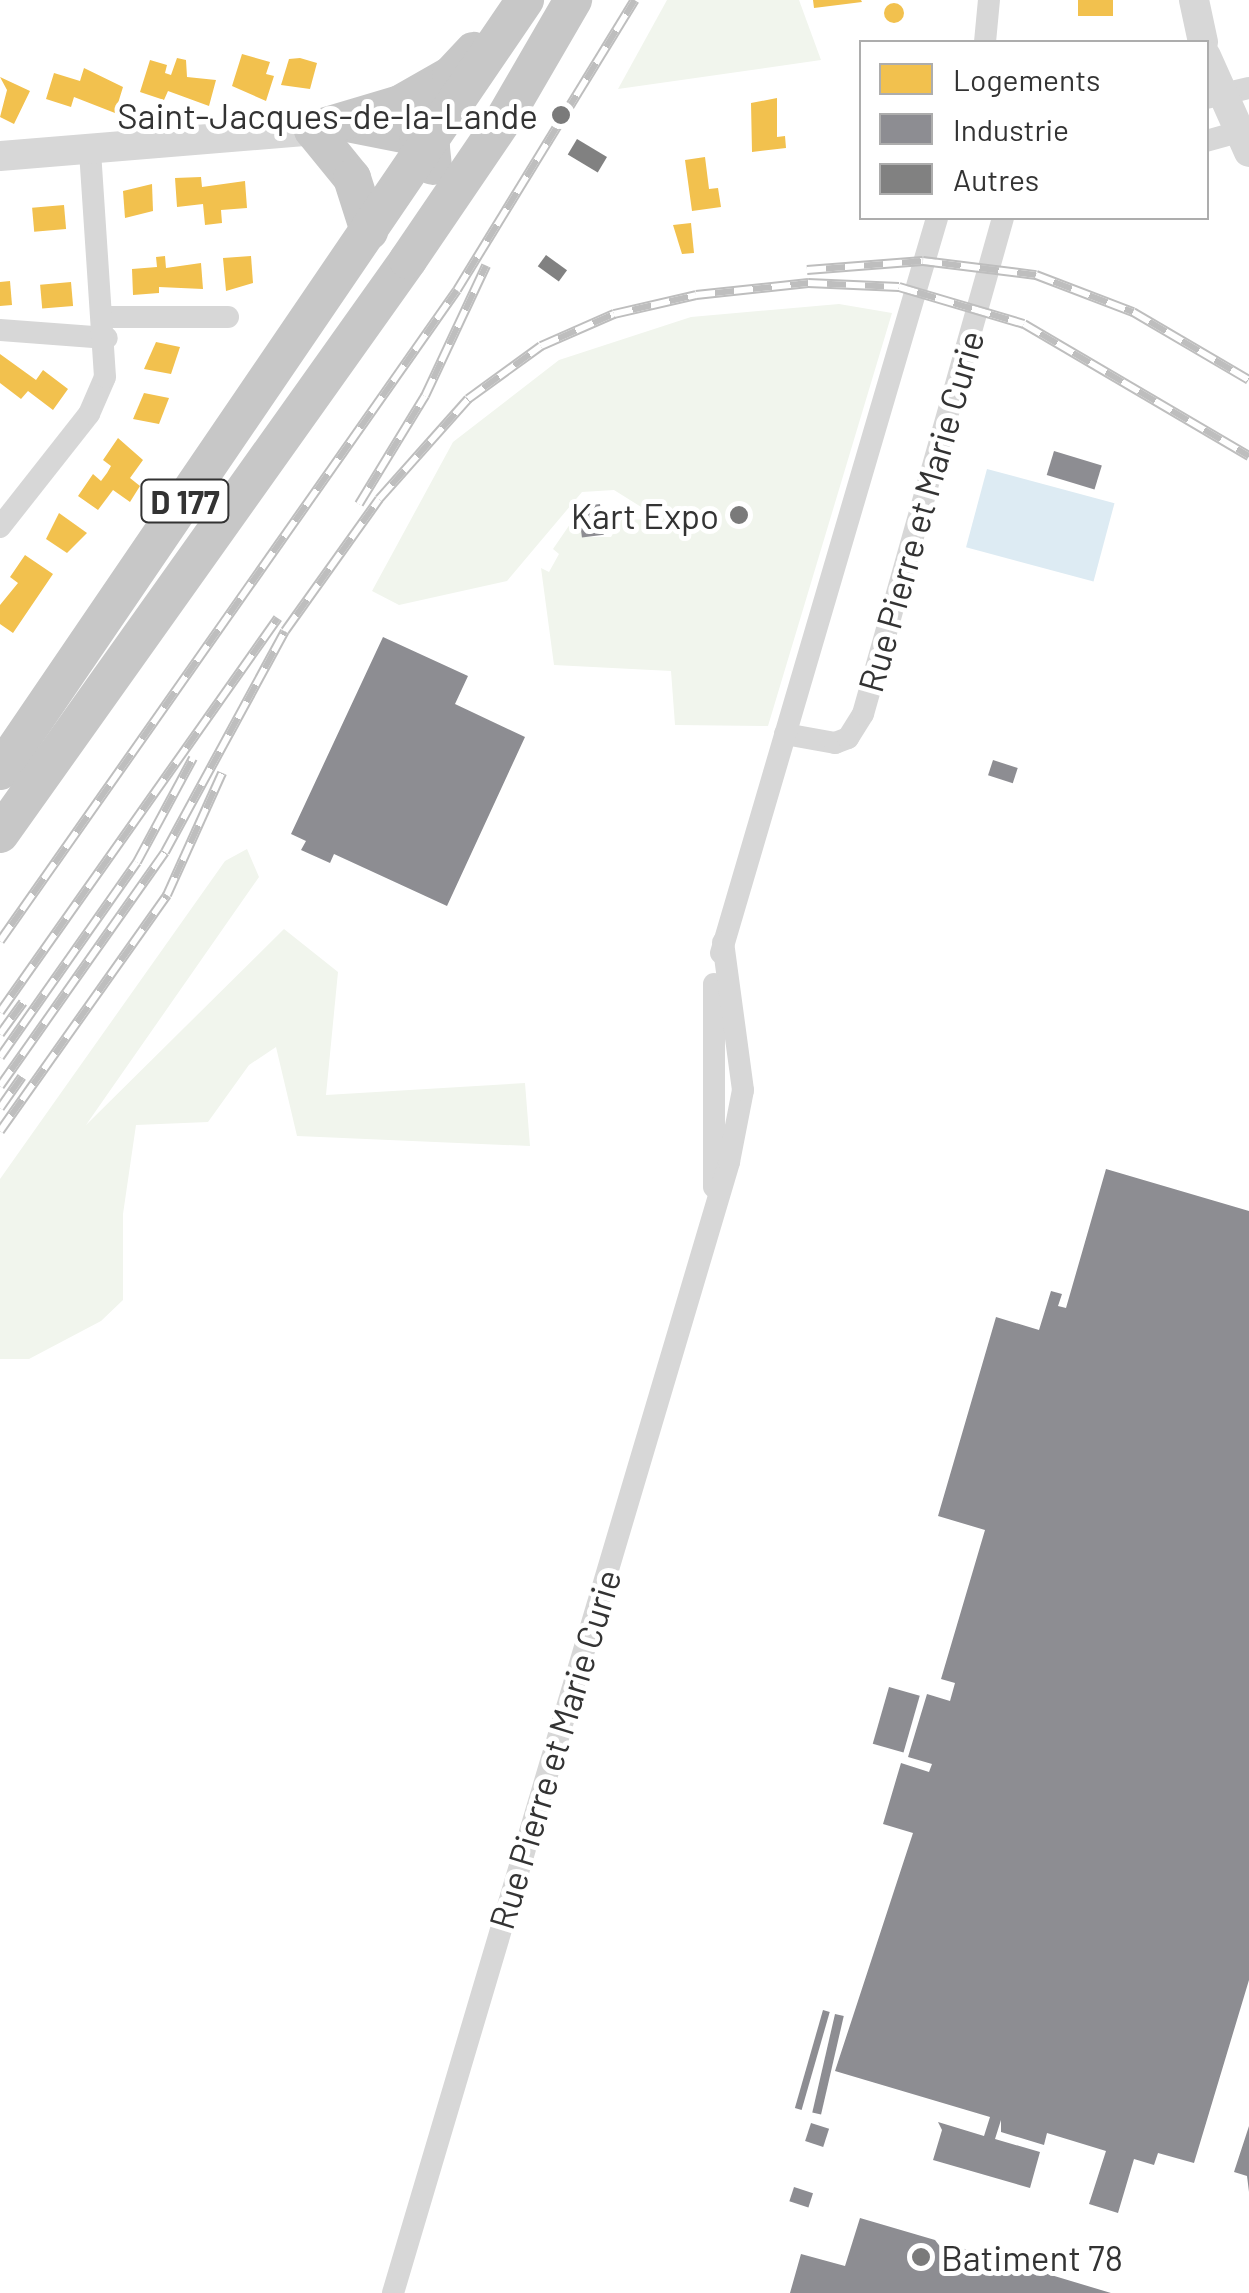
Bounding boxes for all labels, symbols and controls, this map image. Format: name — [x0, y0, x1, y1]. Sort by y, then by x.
legend — [859, 40, 1209, 220]
text: Logements — [953, 61, 1101, 97]
place label: Saint-Jacques-de-la-Lande — [117, 94, 538, 136]
marker: Saint-Jacques-de-la-Lande — [548, 102, 574, 128]
text: Industrie — [953, 111, 1069, 147]
text: Autres — [953, 161, 1039, 197]
street label: Rue Pierre et Marie Curie — [848, 326, 992, 696]
road number: D 177 — [140, 474, 230, 528]
place label: Kart Expo — [571, 494, 719, 536]
marker: Kart Expo — [728, 504, 750, 526]
street label: Rue Pierre et Marie Curie — [479, 1564, 629, 1934]
place label: Batiment 78 — [941, 2236, 1123, 2278]
marker: Batiment 78 — [910, 2246, 932, 2268]

